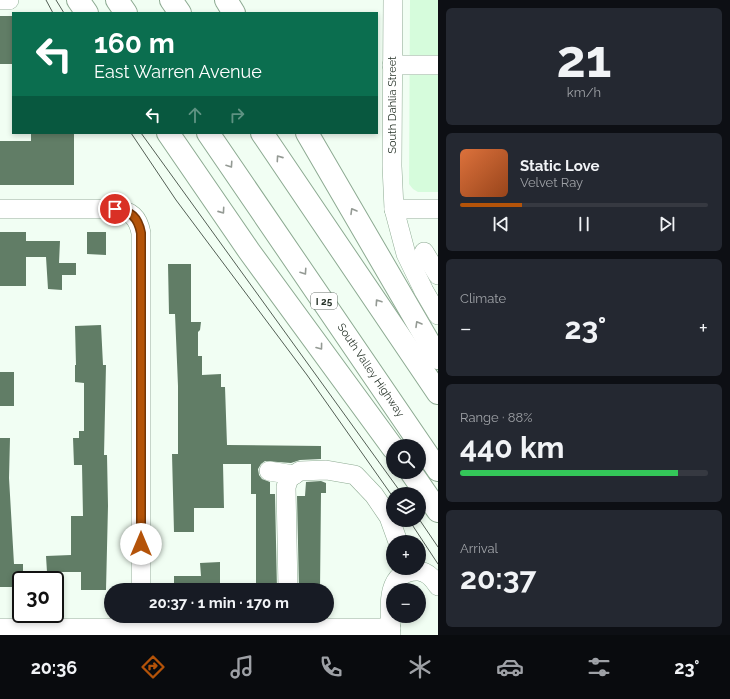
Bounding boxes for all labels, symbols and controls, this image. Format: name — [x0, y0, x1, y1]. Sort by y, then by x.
text: 160 m — [94, 27, 175, 60]
icon: left — [28, 28, 80, 80]
text: 21 — [556, 28, 612, 89]
street label: South Dahlia Street — [386, 56, 399, 154]
text: East Warren Avenue — [94, 61, 262, 82]
text: km/h — [567, 85, 601, 100]
icon: left — [142, 104, 164, 126]
icon: ahead — [184, 104, 206, 126]
icon: right — [226, 104, 248, 126]
one-way arrow — [277, 155, 284, 162]
text: Static Love — [520, 157, 599, 175]
one-way arrow — [225, 161, 233, 168]
text: Velvet Ray — [520, 175, 583, 190]
pin — [98, 192, 132, 226]
icon: arrive — [104, 198, 126, 220]
one-way arrow — [217, 207, 224, 214]
one-way arrow — [351, 208, 358, 215]
icon: previous — [490, 213, 512, 235]
icon: pause — [573, 213, 595, 235]
icon: next — [656, 213, 678, 235]
one-way arrow — [299, 268, 306, 275]
text: Climate — [460, 291, 506, 306]
road number: I 25 — [311, 293, 337, 309]
one-way arrow — [375, 299, 383, 306]
text: 23° — [564, 311, 606, 346]
text: − — [460, 315, 472, 341]
text: + — [699, 315, 708, 341]
street label: South Valley Highway — [334, 321, 407, 420]
one-way arrow — [416, 321, 423, 328]
one-way arrow — [315, 343, 322, 350]
text: Range · 88% — [460, 410, 533, 425]
text: 440 km — [460, 430, 565, 465]
map controls — [386, 439, 426, 623]
button: search — [386, 439, 426, 479]
button: layers — [386, 487, 426, 527]
position arrow — [120, 523, 162, 565]
button: + — [386, 535, 426, 575]
text: Arrival — [460, 541, 498, 556]
text: 20:37 — [460, 561, 536, 596]
speed limit sign: 30 — [12, 571, 64, 623]
button: − — [386, 583, 426, 623]
text: 20:37 · 1 min · 170 m — [149, 594, 289, 612]
icon: directions — [139, 653, 167, 681]
icon: music — [228, 653, 256, 681]
icon: phone — [317, 653, 345, 681]
icon: climate — [406, 653, 434, 681]
icon: car — [496, 653, 524, 681]
icon: filters — [585, 653, 613, 681]
text: 20:36 — [31, 657, 77, 678]
text: 23° — [674, 657, 699, 678]

